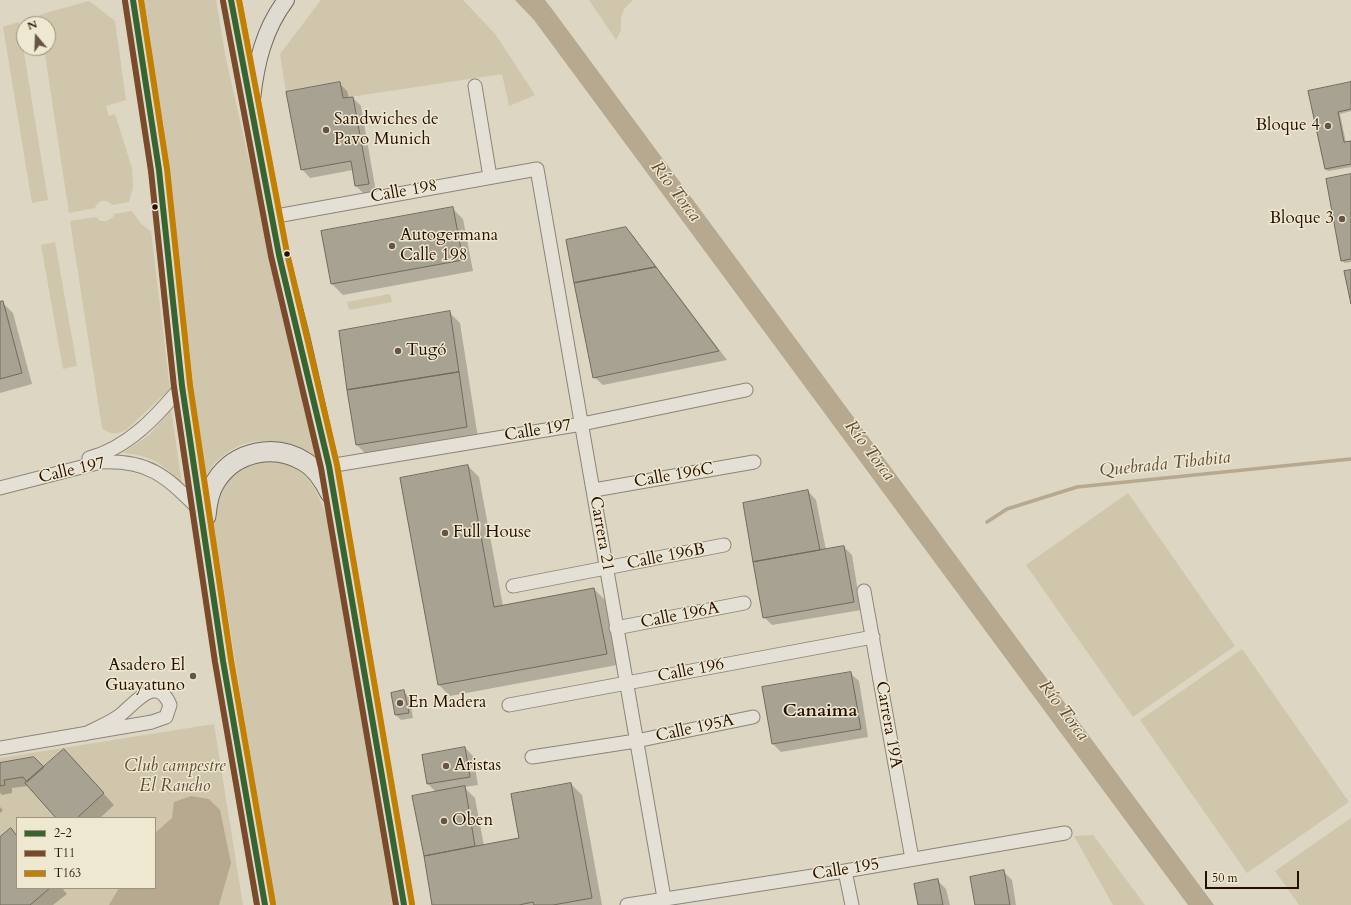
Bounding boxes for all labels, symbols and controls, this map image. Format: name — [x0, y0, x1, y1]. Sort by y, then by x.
north arrow — [16, 16, 56, 56]
text: N — [25, 16, 39, 34]
place label: Sandwiches de Pavo Munich — [334, 110, 439, 150]
place label: Bloque 4 — [1256, 116, 1320, 136]
marker: Bloque 4 — [1323, 121, 1333, 131]
marker: Sandwiches de Pavo Munich — [321, 125, 331, 135]
water label: Río Torca — [645, 157, 705, 227]
street label: Calle 198 — [369, 176, 439, 208]
unlabelled marker — [150, 202, 160, 212]
place label: Bloque 3 — [1270, 209, 1334, 229]
marker: Bloque 3 — [1337, 214, 1347, 224]
place label: Autogermana Calle 198 — [400, 226, 498, 266]
marker: Autogermana Calle 198 — [387, 241, 397, 251]
unlabelled marker — [282, 249, 292, 259]
place label: Tugó — [406, 341, 447, 361]
marker: Tugó — [393, 346, 403, 356]
street label: Calle 197 — [503, 416, 573, 446]
water label: Río Torca — [839, 416, 899, 486]
water label: Quebrada Tibabita — [1098, 447, 1232, 483]
street label: Calle 197 — [37, 453, 107, 489]
street label: Calle 196C — [633, 459, 715, 493]
street label: Carrera 21 — [584, 495, 618, 573]
place label: Full House — [453, 523, 531, 543]
marker: Full House — [440, 528, 450, 538]
street label: Calle 196B — [625, 539, 707, 575]
street label: Calle 196A — [639, 598, 721, 634]
street label: Calle 196 — [656, 655, 726, 687]
place label: Asadero El Guayatuno — [105, 656, 185, 696]
marker: Asadero El Guayatuno — [188, 671, 198, 681]
water label: Río Torca — [1033, 676, 1093, 746]
street label: Carrera 19A — [870, 680, 906, 770]
place label: En Madera — [408, 693, 486, 713]
marker: En Madera — [395, 698, 405, 708]
district label: Canaima — [783, 701, 857, 723]
street label: Calle 195A — [654, 711, 736, 747]
place label: Aristas — [454, 756, 501, 776]
park label: Club campestre El Rancho — [124, 757, 226, 797]
marker: Aristas — [441, 761, 451, 771]
place label: Oben — [452, 811, 493, 831]
marker: Oben — [439, 816, 449, 826]
legend — [16, 817, 156, 889]
text: 2-2 — [54, 825, 72, 841]
text: T11 — [54, 845, 75, 861]
street label: Calle 195 — [811, 855, 881, 885]
scale bar — [1207, 863, 1301, 889]
text: T163 — [54, 865, 81, 881]
text: 50 m — [1212, 870, 1238, 886]

